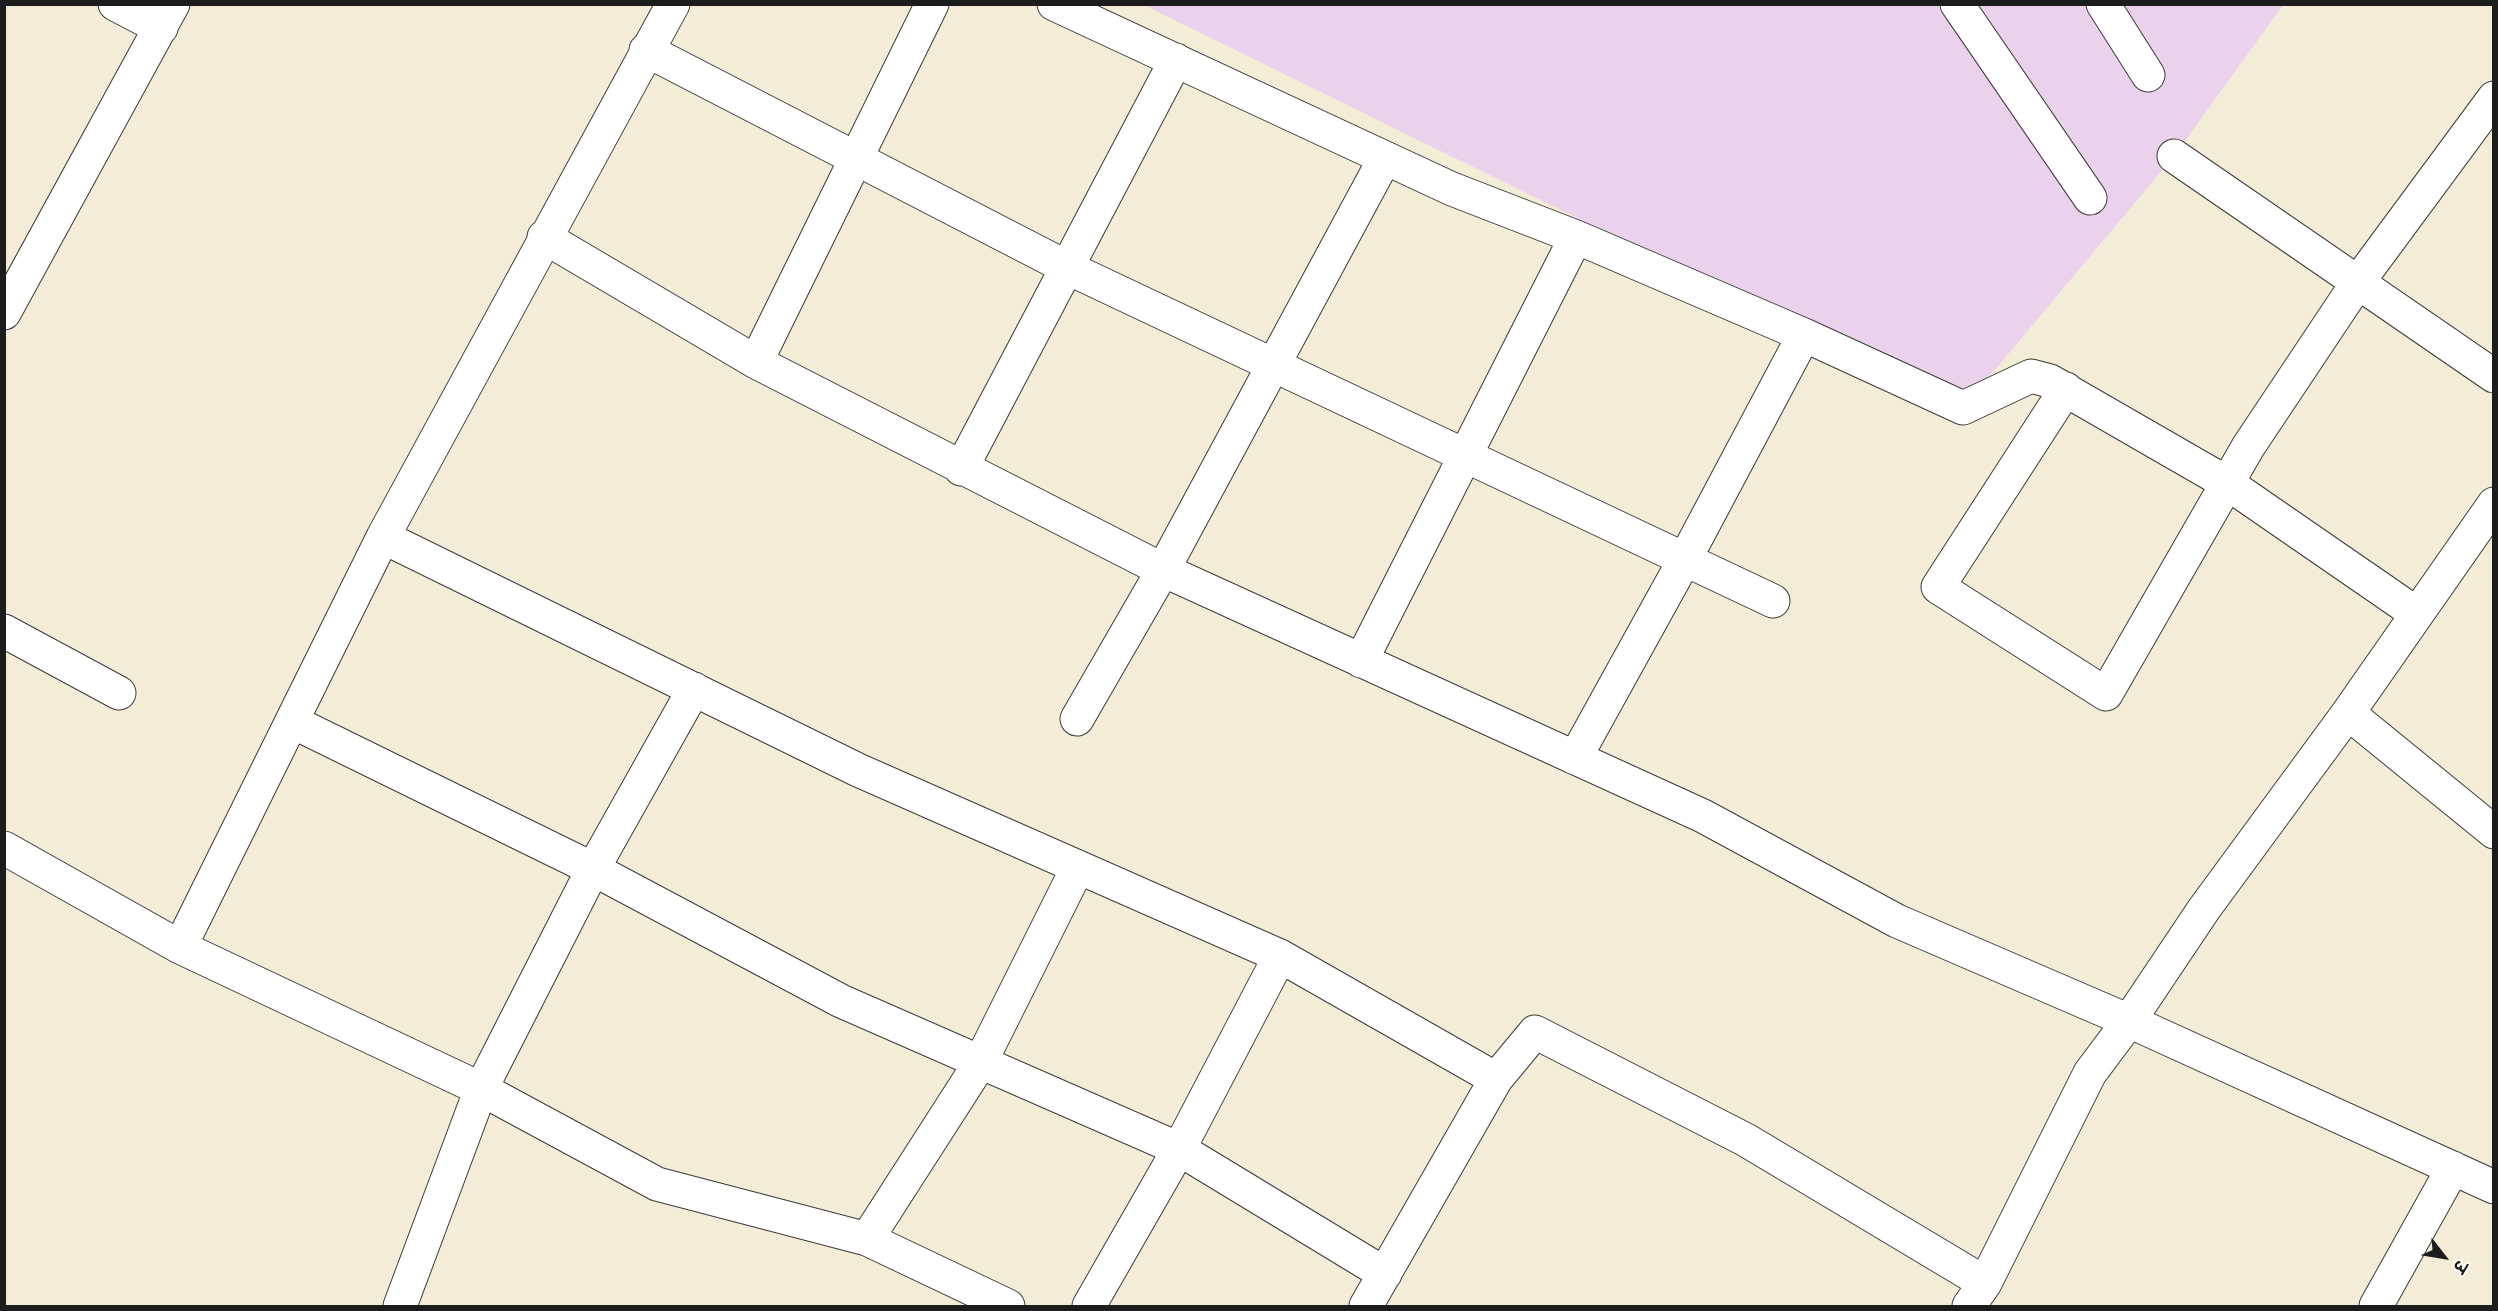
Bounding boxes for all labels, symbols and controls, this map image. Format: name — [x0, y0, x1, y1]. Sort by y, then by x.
north arrow — [2414, 1227, 2474, 1287]
text: उ — [2449, 1257, 2470, 1275]

